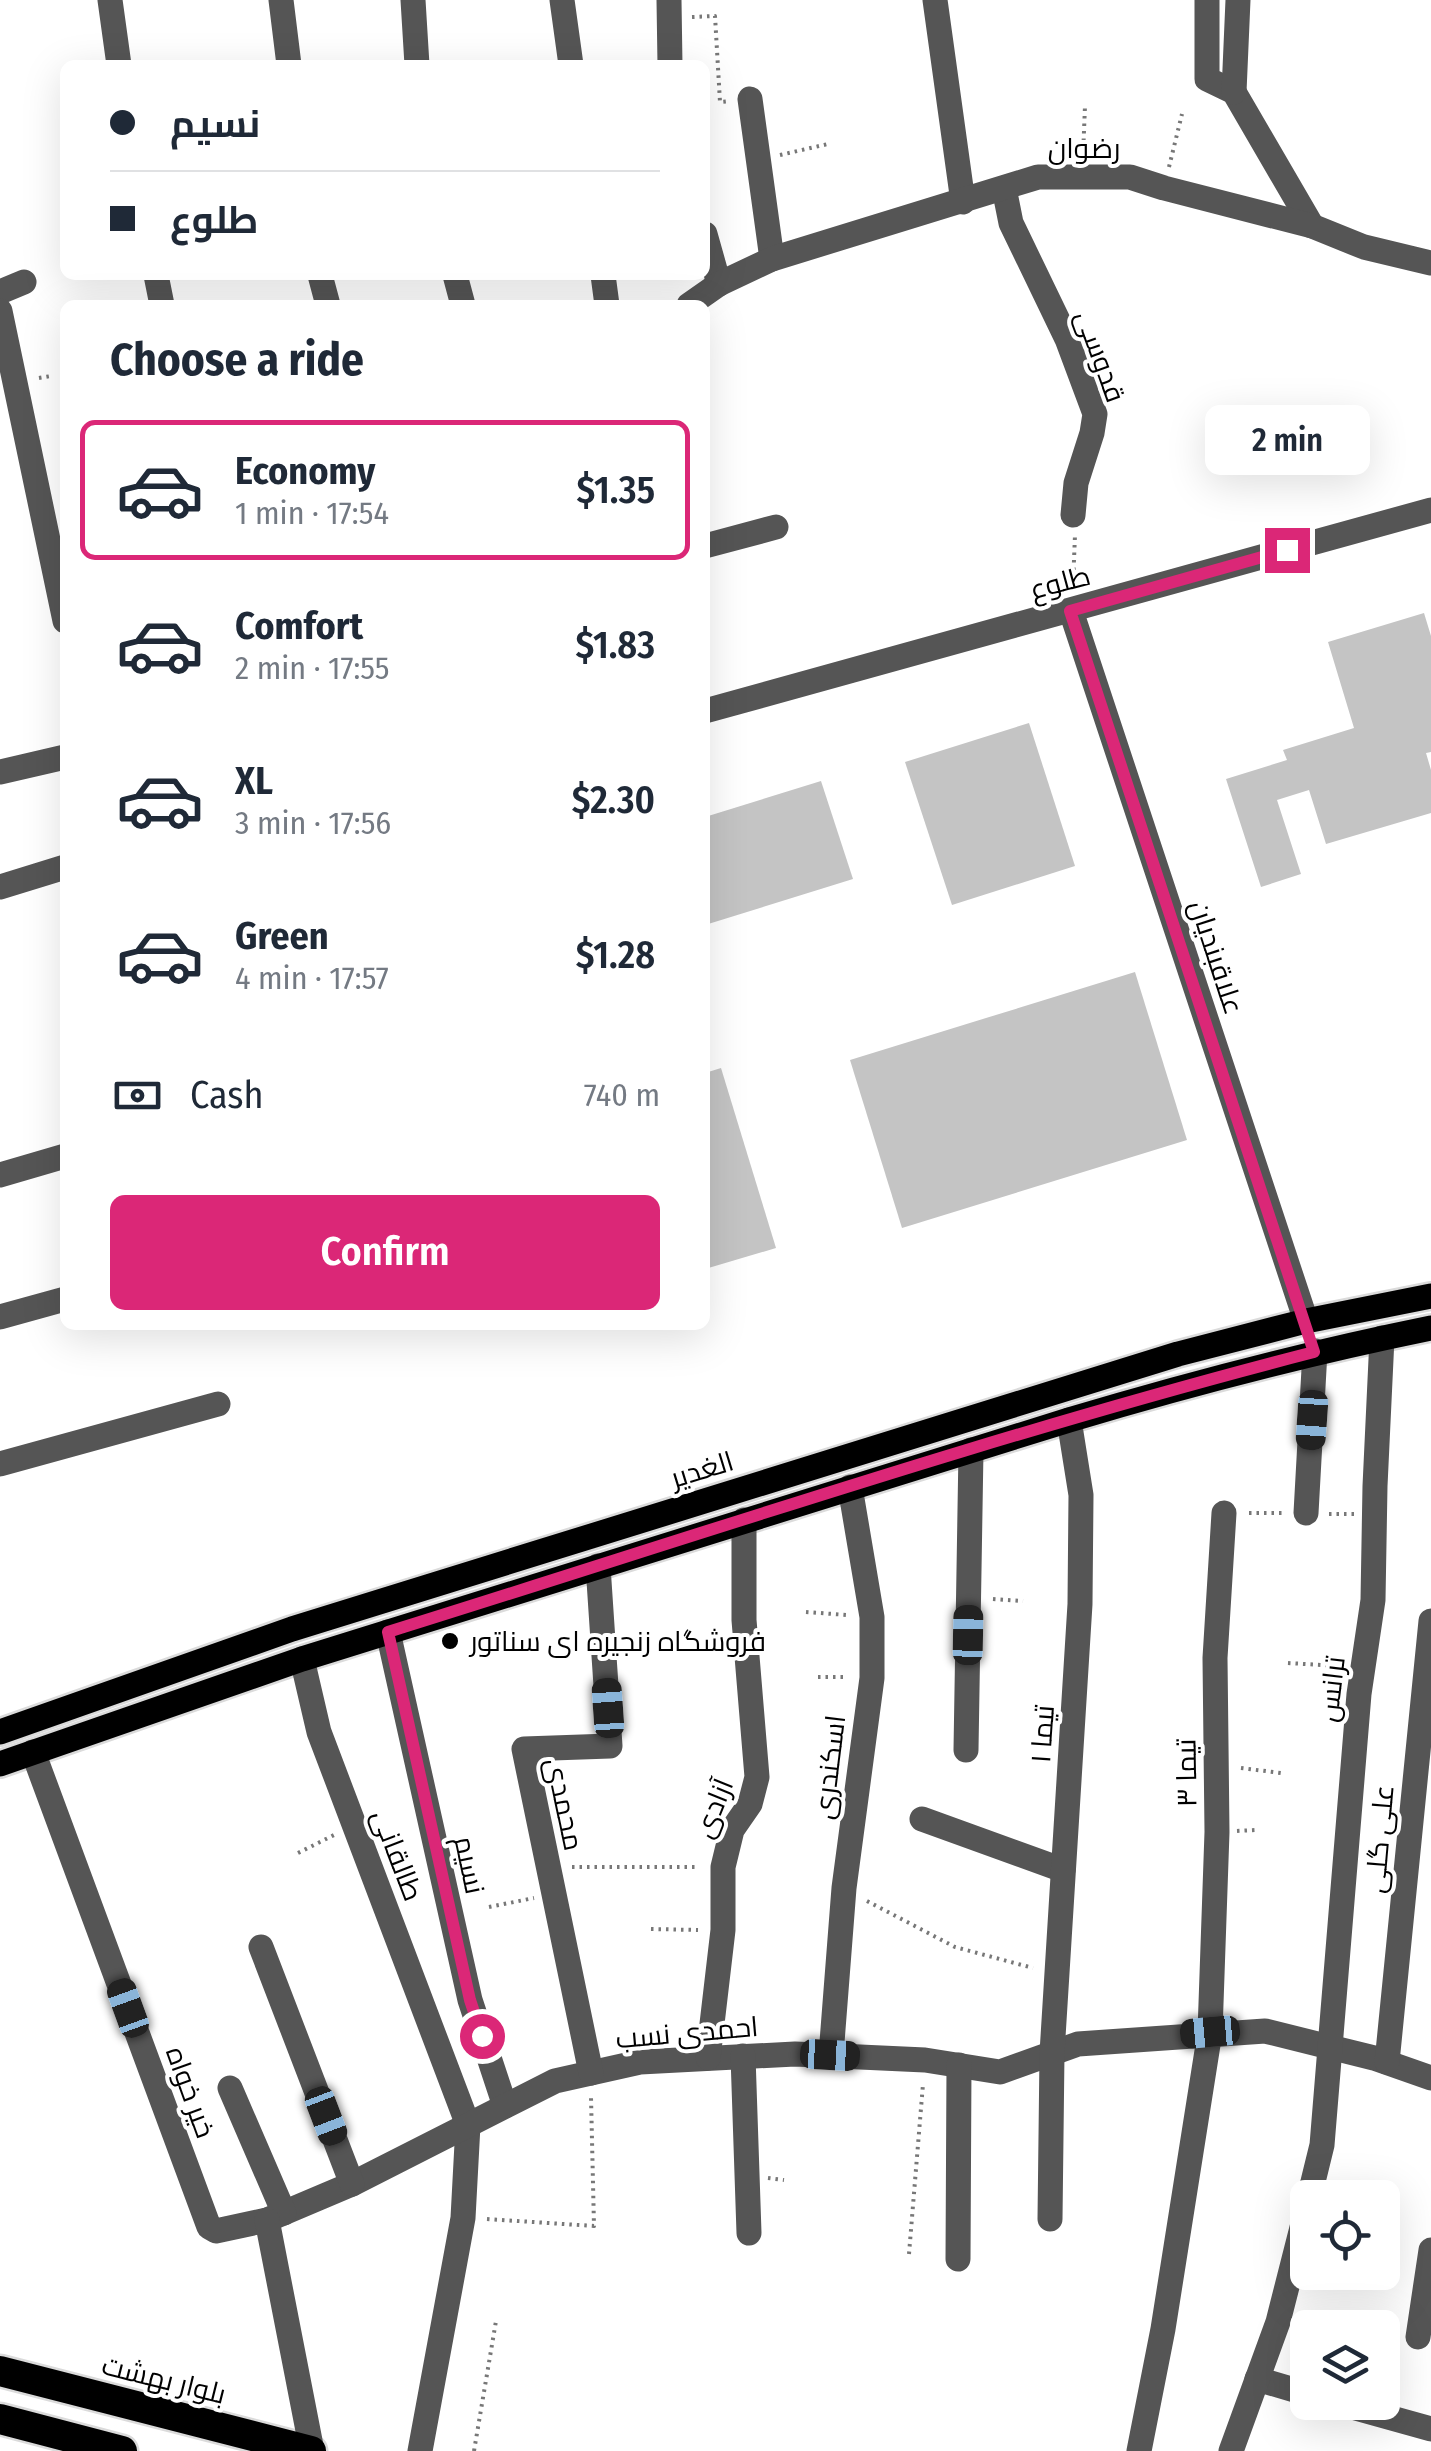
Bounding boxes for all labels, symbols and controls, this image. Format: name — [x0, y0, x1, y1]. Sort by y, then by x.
text: نسیم — [170, 101, 260, 147]
street label: رضوان — [1048, 132, 1120, 165]
text: طلوع — [170, 197, 259, 243]
street label: قدوسی — [1069, 306, 1132, 407]
text: Choose a ride — [110, 333, 364, 387]
callout: 2 min — [1204, 405, 1370, 475]
text: 2 min — [1252, 421, 1323, 459]
icon: car — [115, 445, 205, 535]
text: Economy — [235, 448, 375, 494]
text: $1.35 — [576, 467, 655, 513]
text: 1 min · 17:54 — [235, 494, 389, 532]
route end — [1265, 528, 1310, 573]
street label: طلوع — [1026, 559, 1094, 608]
icon: car — [115, 600, 205, 690]
text: Comfort — [235, 603, 363, 649]
text: $1.83 — [575, 622, 655, 668]
text: 2 min · 17:55 — [235, 649, 390, 687]
icon: car — [115, 755, 205, 845]
text: XL — [235, 758, 273, 804]
text: $2.30 — [572, 777, 655, 823]
text: 3 min · 17:56 — [235, 804, 391, 842]
street label: علاقبندیان — [1183, 896, 1250, 1018]
icon: car — [115, 910, 205, 1000]
text: Green — [235, 913, 329, 959]
text: $1.28 — [576, 932, 655, 978]
text: 4 min · 17:57 — [235, 959, 389, 997]
icon: cash — [110, 1068, 165, 1123]
text: Cash — [190, 1072, 264, 1118]
text: 740 m — [584, 1076, 660, 1114]
button: Confirm — [110, 1195, 660, 1310]
car — [1295, 1389, 1329, 1451]
street label: الغدیر — [665, 1444, 738, 1495]
car — [952, 1605, 984, 1665]
place label: فروشگاه زنجیره ای سناتور — [468, 1625, 766, 1658]
marker: فروشگاه زنجیره ای سناتور — [439, 1630, 461, 1652]
street label: ترانس — [1311, 1654, 1352, 1724]
car — [591, 1677, 625, 1739]
street label: تیما ۱ — [1024, 1703, 1061, 1764]
street label: اسکندری — [807, 1713, 852, 1821]
street label: تیما ۳ — [1169, 1738, 1204, 1807]
street label: محمدی — [539, 1755, 590, 1853]
street label: آزادی — [687, 1773, 740, 1843]
street label: علی گلی — [1358, 1783, 1401, 1895]
street label: طالقانی — [365, 1805, 430, 1906]
street label: نسیم — [444, 1833, 492, 1898]
car — [104, 1975, 152, 2041]
street label: احمدی نسب — [614, 2010, 760, 2055]
route start — [460, 2014, 505, 2059]
car — [1179, 2014, 1241, 2050]
car — [799, 2038, 861, 2072]
street label: خیر خواه — [159, 2042, 222, 2142]
car — [301, 2083, 351, 2149]
map controls — [1290, 2180, 1400, 2420]
button: locate — [1290, 2180, 1400, 2290]
button: layers — [1290, 2310, 1400, 2420]
street label: بلوار بهشت — [98, 2348, 229, 2411]

